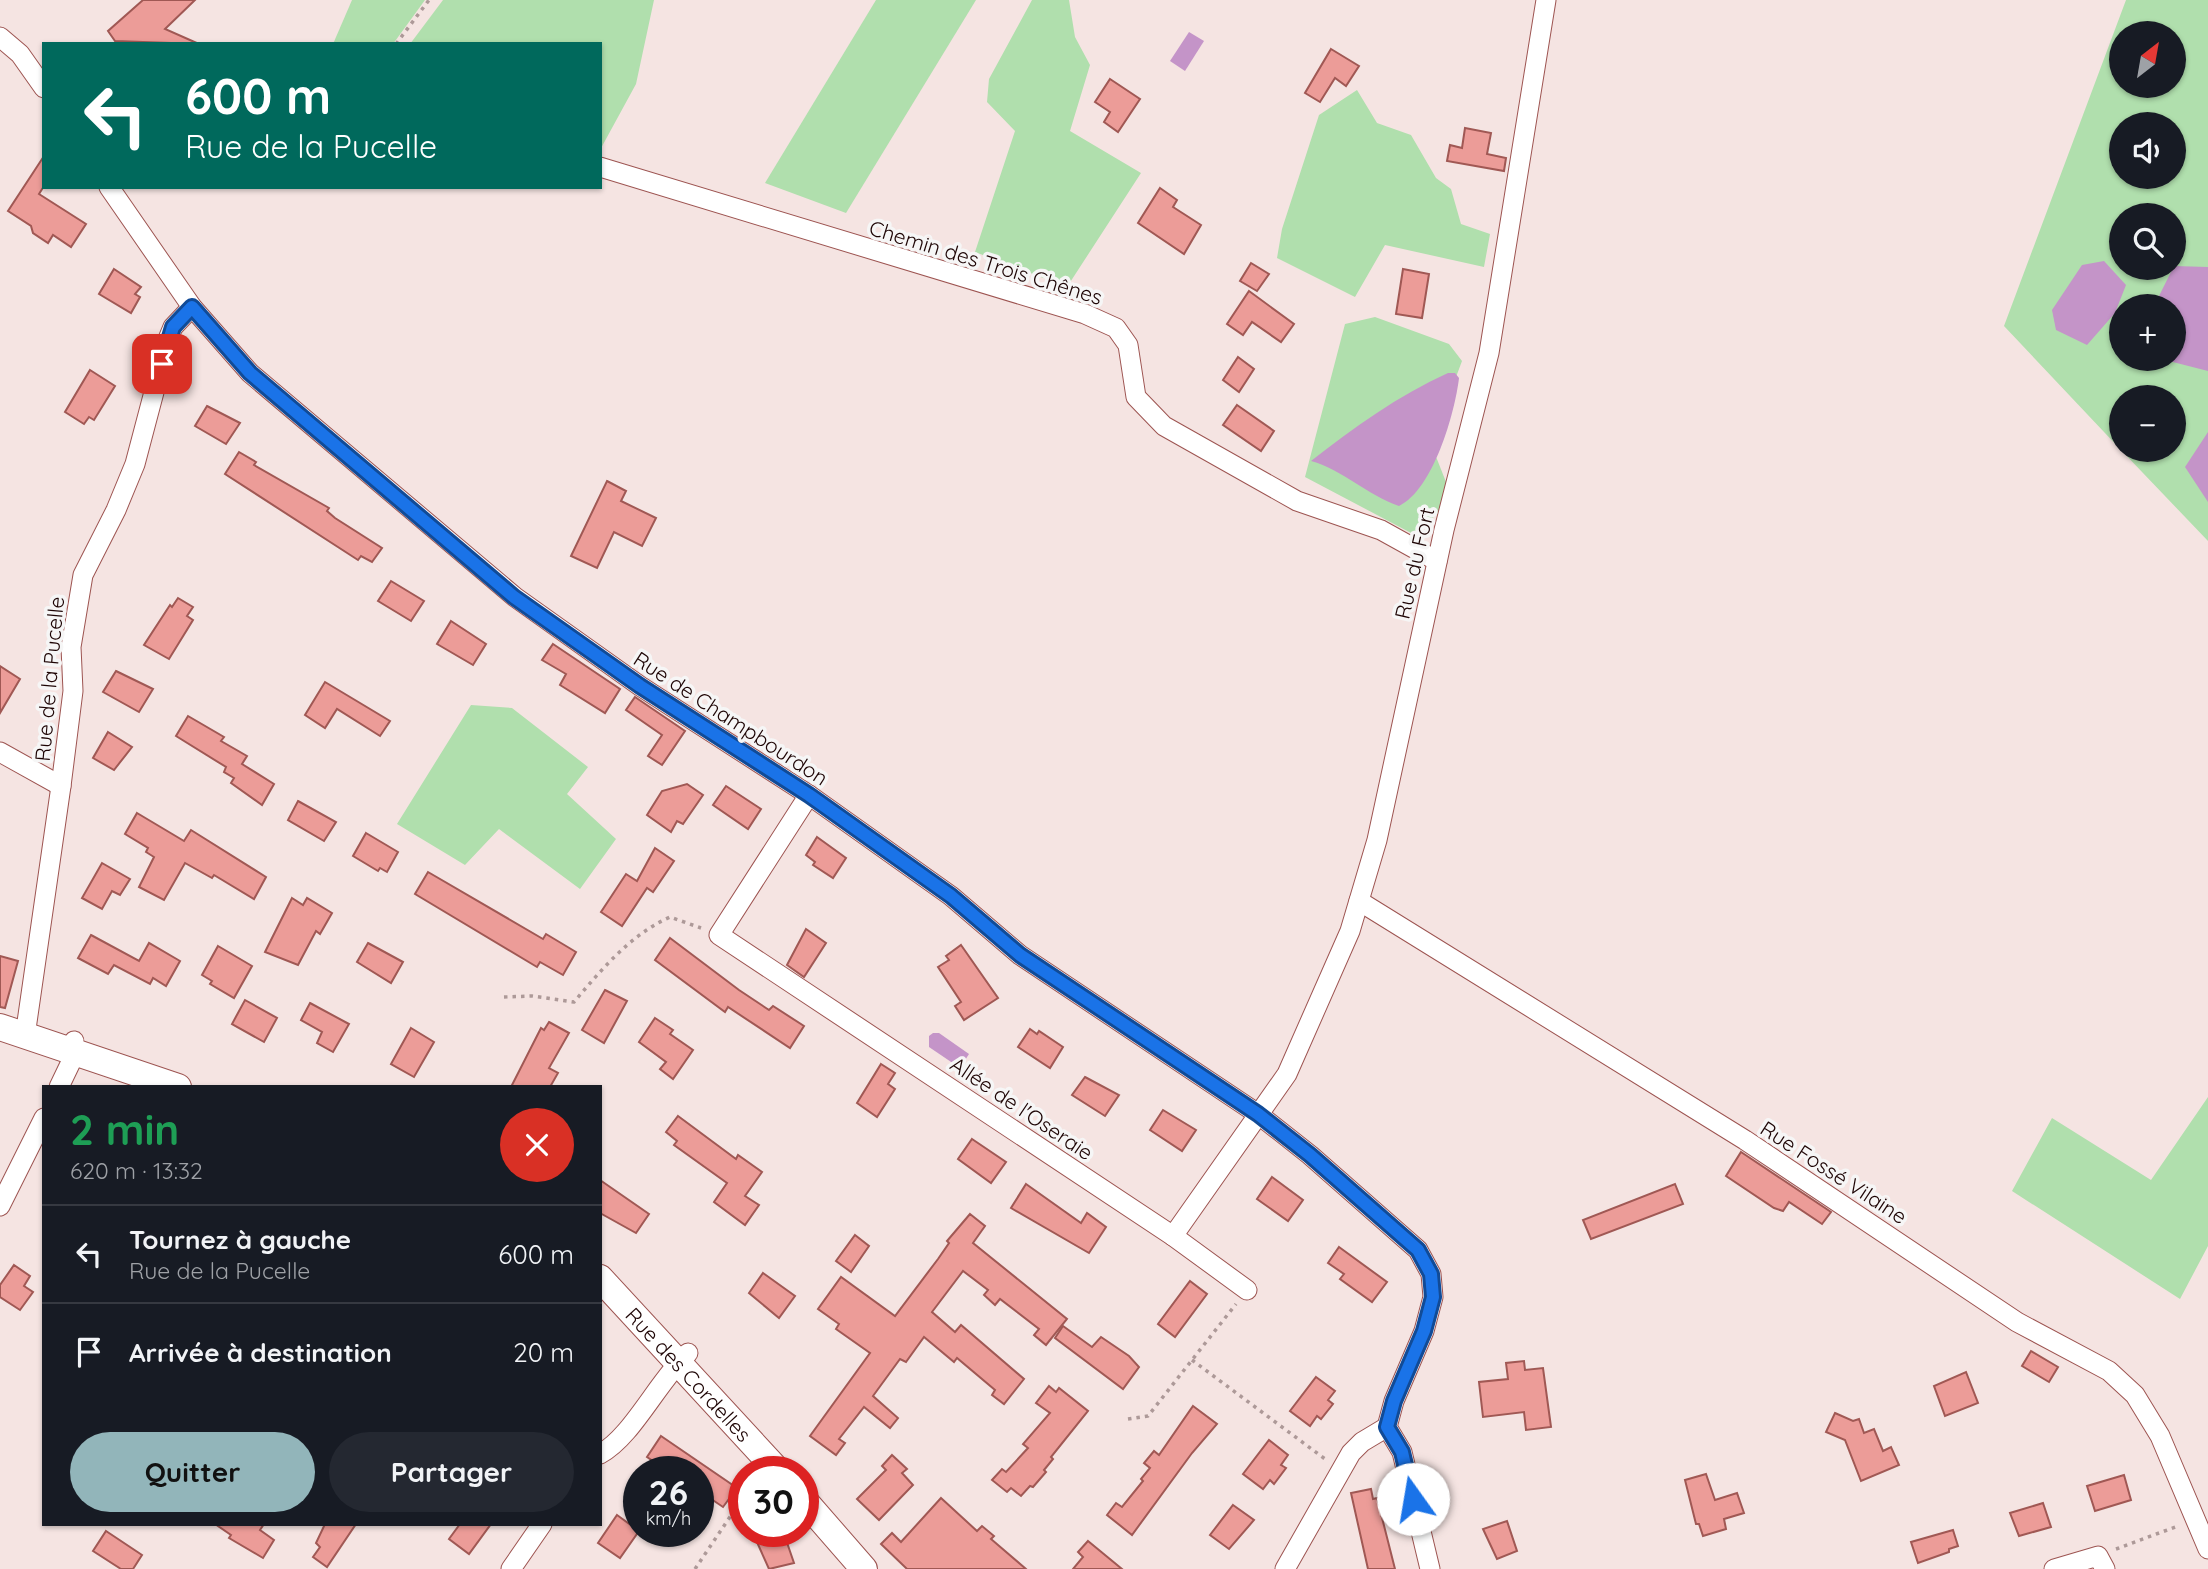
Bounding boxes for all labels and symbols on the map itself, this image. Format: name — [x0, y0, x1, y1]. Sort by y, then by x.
north arrow — [2109, 21, 2186, 98]
street label: Chemin des Trois Chênes — [866, 214, 1106, 310]
pin — [132, 334, 192, 394]
street label: Rue du Fort — [1389, 505, 1439, 621]
street label: Rue de la Pucelle — [29, 595, 69, 763]
street label: Rue de Champbourdon — [629, 645, 833, 791]
street label: Allée de l'Oseraie — [946, 1051, 1098, 1165]
street label: Rue Fossé Vilaine — [1756, 1115, 1912, 1229]
street label: Rue des Cordelles — [620, 1302, 757, 1447]
speed limit sign: 30 — [728, 1456, 819, 1547]
position arrow — [1376, 1462, 1450, 1536]

